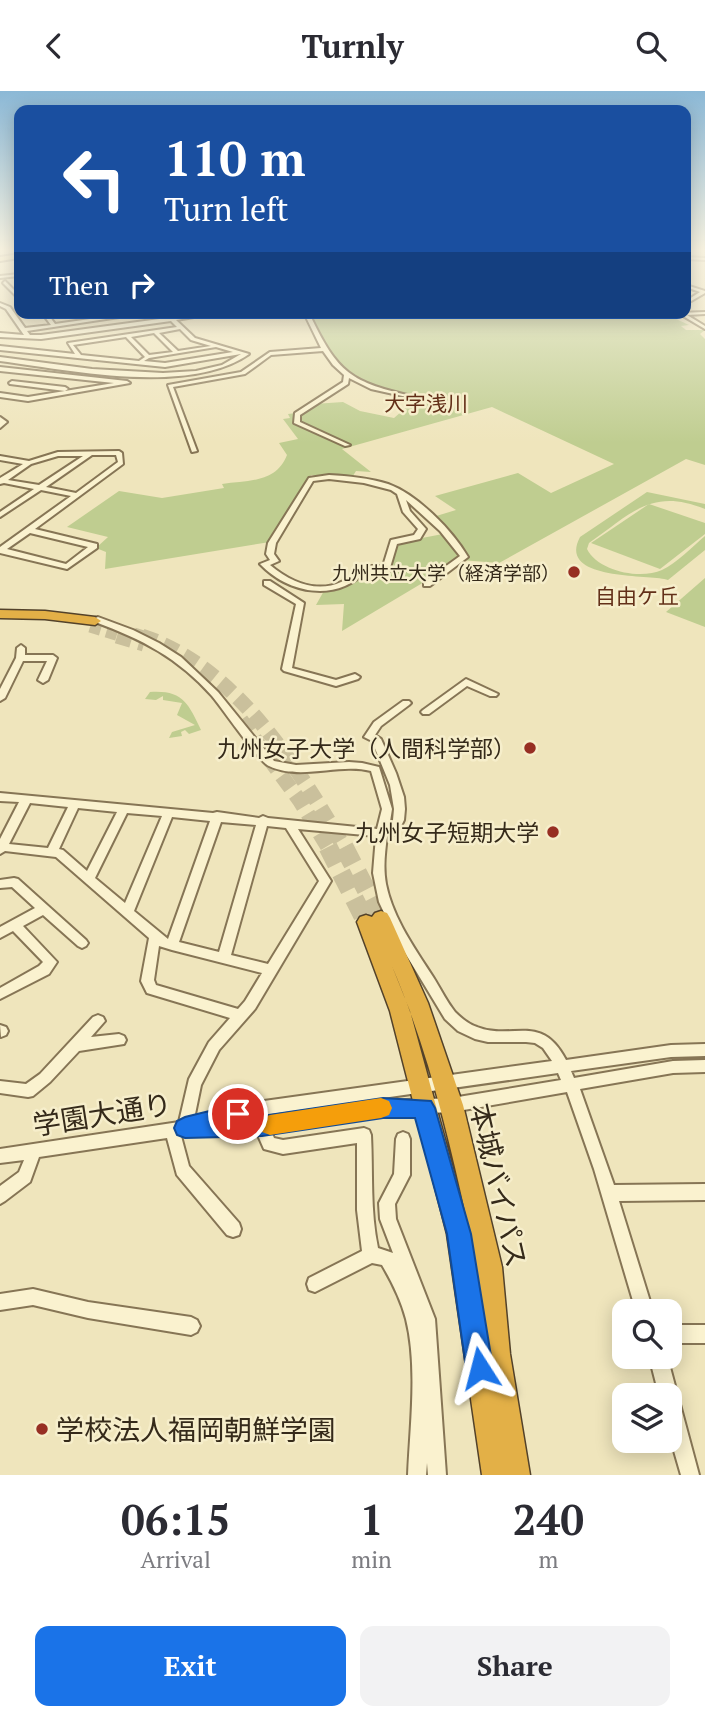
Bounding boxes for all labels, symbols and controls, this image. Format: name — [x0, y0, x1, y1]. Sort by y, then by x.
text: Turnly — [301, 25, 404, 67]
icon: back — [35, 27, 73, 65]
icon: search — [632, 27, 670, 65]
text: 110 m — [164, 125, 306, 190]
icon: left — [49, 133, 140, 224]
text: Turn left — [164, 188, 288, 230]
icon: right — [123, 266, 161, 304]
text: Then — [49, 268, 109, 302]
district label: 大字浅川 — [384, 389, 468, 417]
place label: 九州共立大学（経済学部） — [332, 560, 560, 585]
marker: 九州共立大学（経済学部） — [566, 564, 582, 580]
district label: 自由ケ丘 — [595, 582, 679, 610]
place label: 九州女子大学（人間科学部） — [217, 733, 516, 764]
marker: 九州女子大学（人間科学部） — [522, 740, 538, 756]
place label: 九州女子短期大学 — [355, 817, 539, 848]
marker: 九州女子短期大学 — [545, 824, 561, 840]
pin — [208, 1084, 268, 1144]
street label: 学園大通り — [30, 1085, 174, 1143]
icon: arrive — [219, 1095, 257, 1133]
street label: 本城バイパス — [462, 1099, 536, 1271]
map controls — [612, 1299, 682, 1453]
button: search — [612, 1299, 682, 1369]
position arrow — [443, 1331, 517, 1405]
button: layers — [612, 1383, 682, 1453]
place label: 学校法人福岡朝鮮学園 — [56, 1411, 336, 1448]
marker: 学校法人福岡朝鮮学園 — [34, 1421, 50, 1437]
text: 06:15 — [121, 1491, 230, 1547]
text: 1 — [360, 1491, 383, 1547]
text: 240 — [513, 1491, 584, 1547]
text: Arrival — [140, 1544, 211, 1575]
text: min — [351, 1544, 392, 1575]
text: m — [538, 1544, 558, 1575]
button: Exit — [35, 1626, 346, 1706]
button: Share — [360, 1626, 670, 1706]

